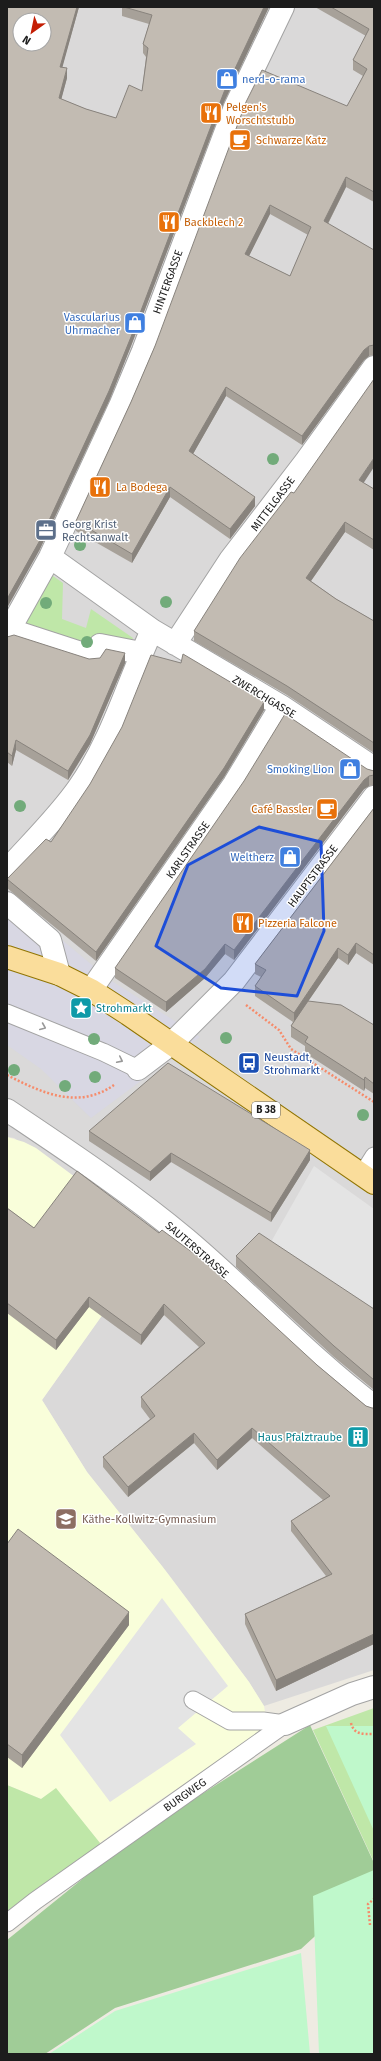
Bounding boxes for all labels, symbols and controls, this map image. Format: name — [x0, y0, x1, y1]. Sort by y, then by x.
north arrow — [12, 12, 52, 52]
text: N — [20, 33, 33, 47]
shop icon: nerd-o-rama — [214, 66, 240, 92]
place label: nerd-o-rama — [242, 73, 305, 86]
restaurant icon: Pelgen's Worschtstubb — [198, 100, 224, 126]
place label: Pelgen's Worschtstubb — [226, 101, 295, 127]
cafe icon: Schwarze Katz — [227, 127, 253, 153]
place label: Schwarze Katz — [256, 134, 327, 147]
restaurant icon: Backblech 2 — [156, 209, 182, 235]
place label: Backblech 2 — [184, 216, 243, 229]
street label: HINTERGASSE — [150, 248, 186, 316]
shop icon: Vascularius Uhrmacher — [122, 310, 148, 336]
place label: Vascularius Uhrmacher — [64, 311, 121, 337]
restaurant icon: La Bodega — [87, 474, 113, 500]
street label: MITTELGASSE — [248, 474, 298, 534]
place label: La Bodega — [116, 481, 167, 494]
office icon: Georg Krist Rechtsanwalt — [33, 517, 59, 543]
place label: Georg Krist Rechtsanwalt — [62, 518, 128, 544]
street label: ZWERCHGASSE — [230, 673, 298, 721]
shop icon: Smoking Lion — [337, 756, 363, 782]
place label: Smoking Lion — [267, 763, 334, 776]
cafe icon: Café Bassler — [314, 796, 340, 822]
place label: Café Bassler — [251, 803, 313, 816]
street label: KARLSTRASSE — [163, 819, 213, 881]
street label: HAUPTSTRASSE — [285, 842, 341, 910]
shop icon: Weltherz — [277, 844, 303, 870]
place label: Weltherz — [230, 851, 274, 864]
restaurant icon: Pizzeria Falcone — [230, 910, 256, 936]
place label: Pizzeria Falcone — [258, 917, 337, 930]
place icon: Strohmarkt — [68, 995, 94, 1021]
place label: Strohmarkt — [96, 1002, 152, 1015]
one-way arrow — [39, 1022, 47, 1030]
bus stop icon: Neustadt, Strohmarkt — [236, 1050, 262, 1076]
place label: Neustadt, Strohmarkt — [264, 1051, 320, 1077]
one-way arrow — [116, 1055, 124, 1063]
road number: B 38 — [252, 1102, 280, 1118]
street label: SAUTERSTRASSE — [163, 1219, 231, 1281]
building icon: Haus Pfalztraube — [345, 1424, 371, 1450]
place label: Haus Pfalztraube — [258, 1431, 342, 1444]
school or university icon: Käthe-Kollwitz-Gymnasium — [53, 1506, 79, 1532]
place label: Käthe-Kollwitz-Gymnasium — [82, 1513, 216, 1526]
street label: BURGWEG — [161, 1776, 209, 1814]

